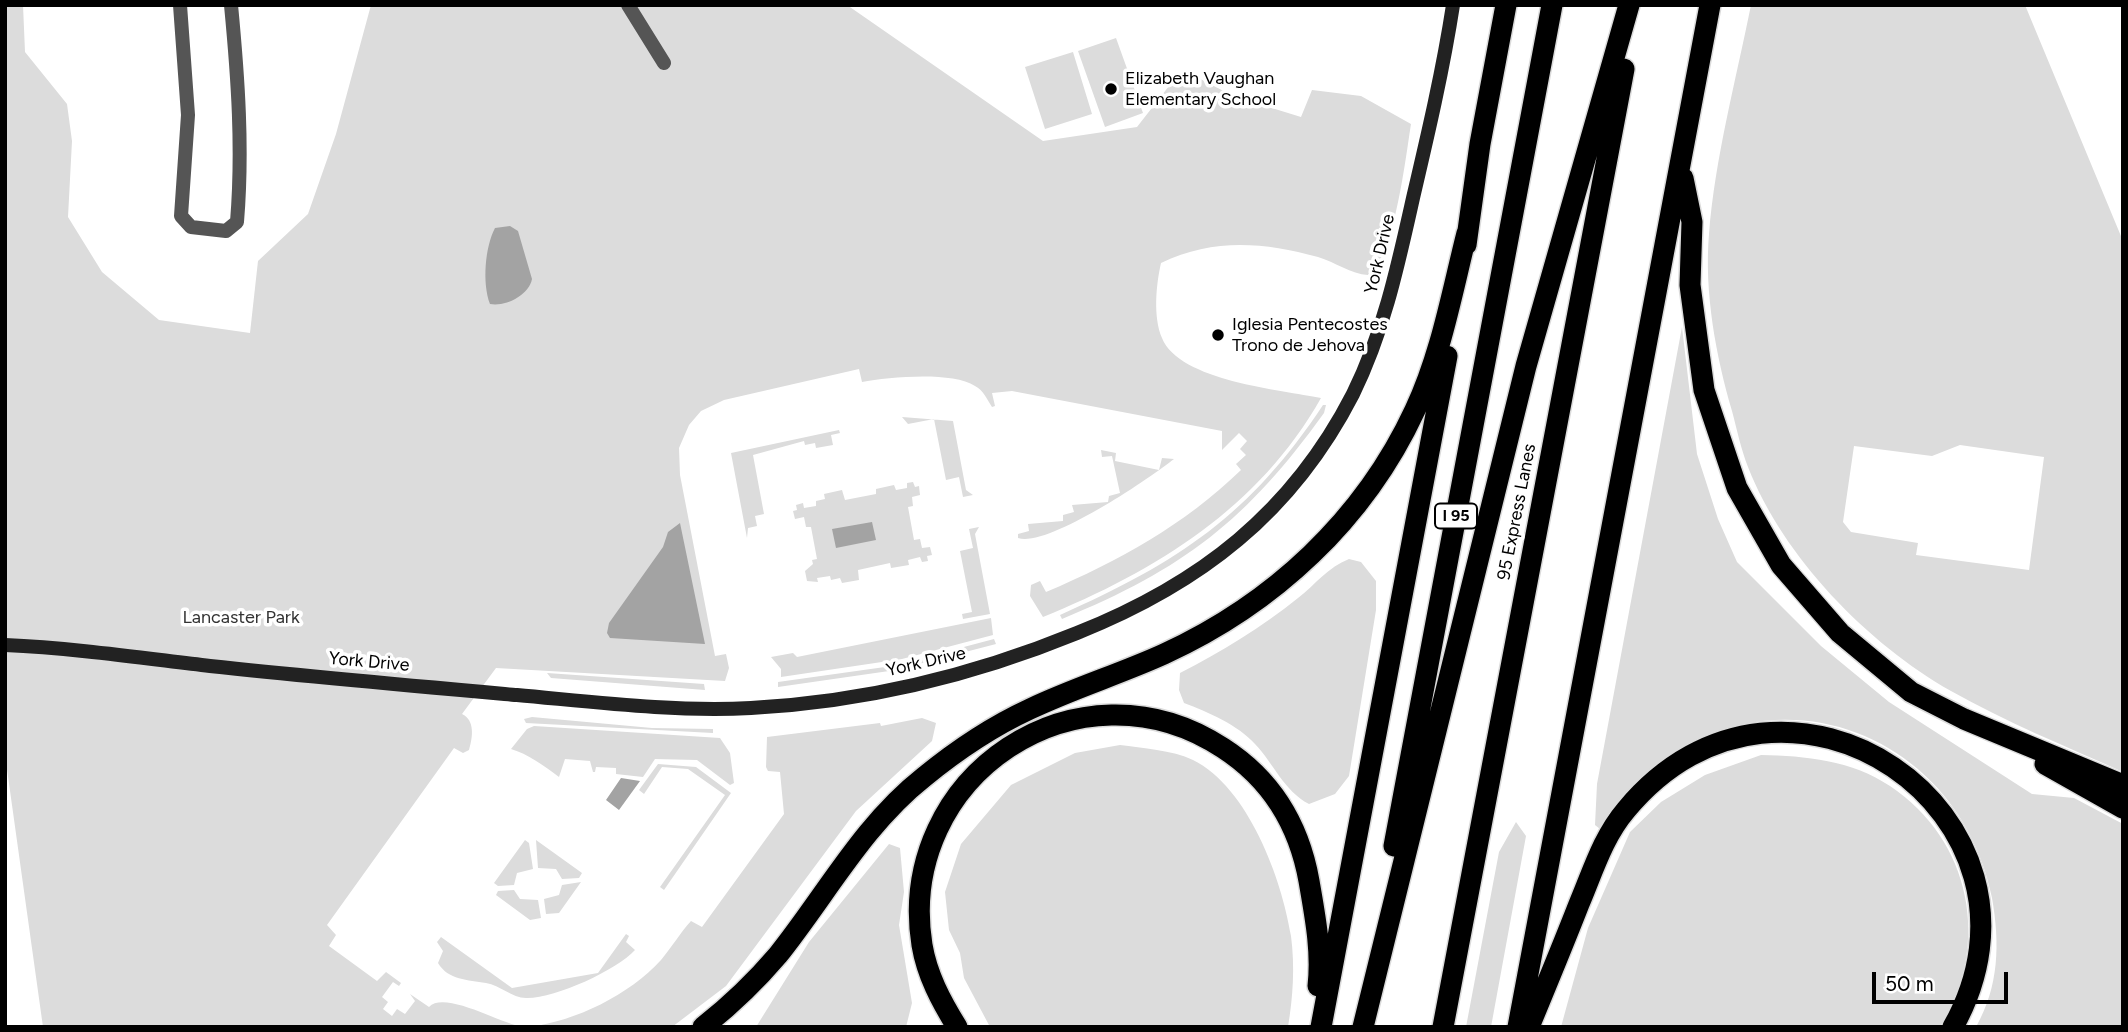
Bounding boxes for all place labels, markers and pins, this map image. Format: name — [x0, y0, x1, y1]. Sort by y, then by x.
place label: Elizabeth Vaughan Elementary School — [1125, 68, 1276, 110]
marker: Elizabeth Vaughan Elementary School — [1103, 81, 1119, 97]
place label: Iglesia Pentecostes Trono de Jehova — [1232, 314, 1388, 356]
marker: Iglesia Pentecostes Trono de Jehova — [1210, 327, 1226, 343]

